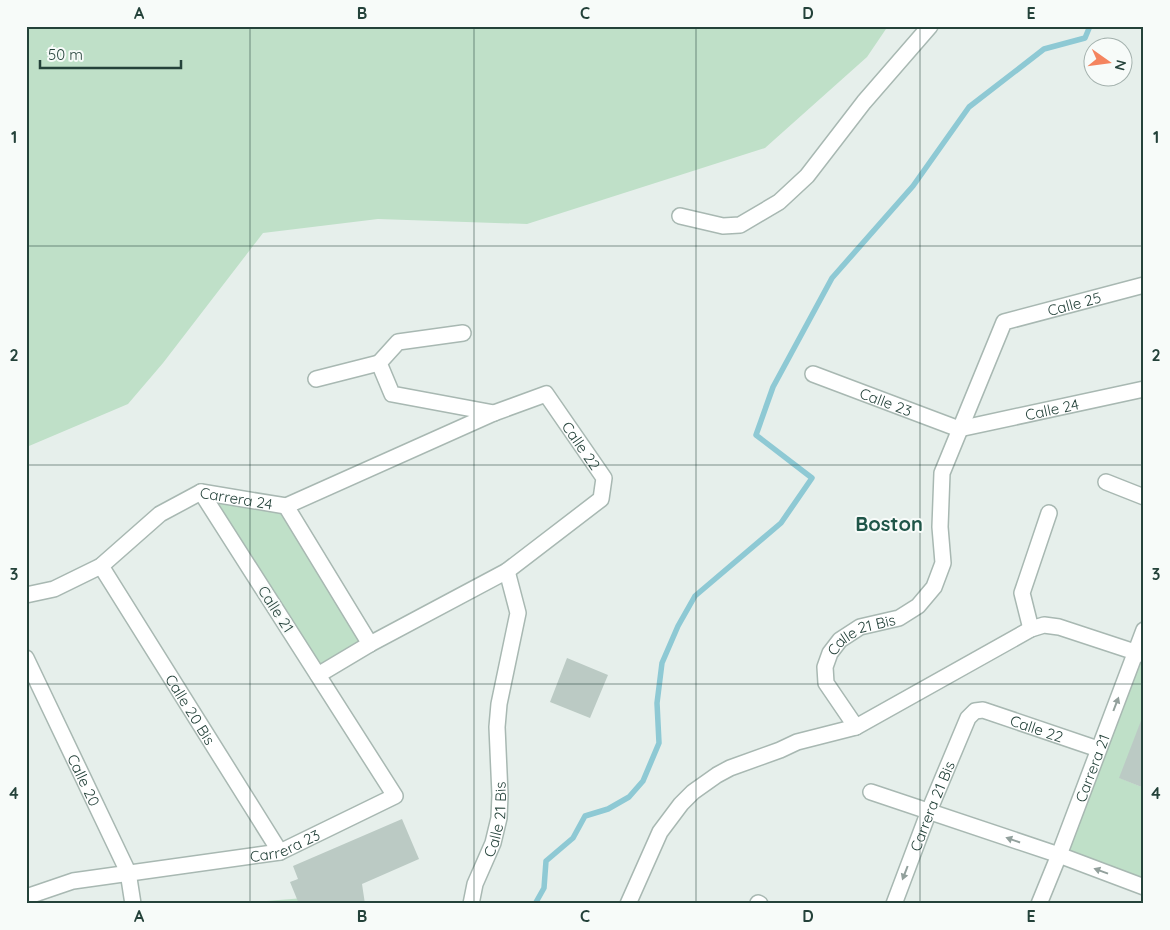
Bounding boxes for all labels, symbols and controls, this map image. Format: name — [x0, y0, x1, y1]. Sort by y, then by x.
text: A — [134, 3, 145, 23]
text: B — [357, 3, 367, 23]
text: C — [580, 3, 590, 23]
text: D — [802, 3, 814, 23]
text: E — [1026, 3, 1036, 23]
scale bar — [40, 38, 181, 70]
north arrow — [1082, 38, 1132, 88]
text: 50 m — [48, 45, 83, 64]
text: N — [1111, 58, 1131, 72]
text: 1 — [11, 127, 17, 147]
text: 1 — [1153, 127, 1159, 147]
street label: Calle 25 — [1045, 287, 1103, 320]
text: 2 — [9, 345, 19, 365]
text: 2 — [1151, 345, 1161, 365]
street label: Calle 23 — [857, 383, 915, 420]
street label: Calle 24 — [1023, 394, 1080, 424]
street label: Calle 22 — [558, 417, 605, 473]
street label: Carrera 24 — [199, 482, 274, 513]
district label: Boston — [855, 511, 923, 536]
text: 3 — [10, 564, 18, 584]
text: 3 — [1152, 564, 1160, 584]
street label: Calle 21 — [254, 582, 298, 636]
street label: Calle 21 Bis — [822, 610, 897, 659]
street label: Calle 20 Bis — [161, 670, 220, 748]
one-way arrow — [1113, 696, 1120, 711]
street label: Calle 22 — [1008, 710, 1066, 746]
street label: Carrera 21 — [1070, 731, 1113, 805]
street label: Calle 20 — [64, 751, 105, 809]
street label: Carrera 21 Bis — [905, 758, 958, 854]
street label: Calle 21 Bis — [479, 781, 510, 860]
text: 4 — [9, 783, 19, 803]
text: 4 — [1151, 783, 1161, 803]
street label: Carrera 23 — [249, 825, 323, 866]
one-way arrow — [1005, 835, 1020, 843]
one-way arrow — [901, 865, 909, 880]
one-way arrow — [1094, 867, 1109, 874]
text: A — [134, 906, 145, 926]
text: B — [357, 906, 367, 926]
text: C — [580, 906, 590, 926]
text: D — [802, 906, 814, 926]
text: E — [1026, 906, 1036, 926]

